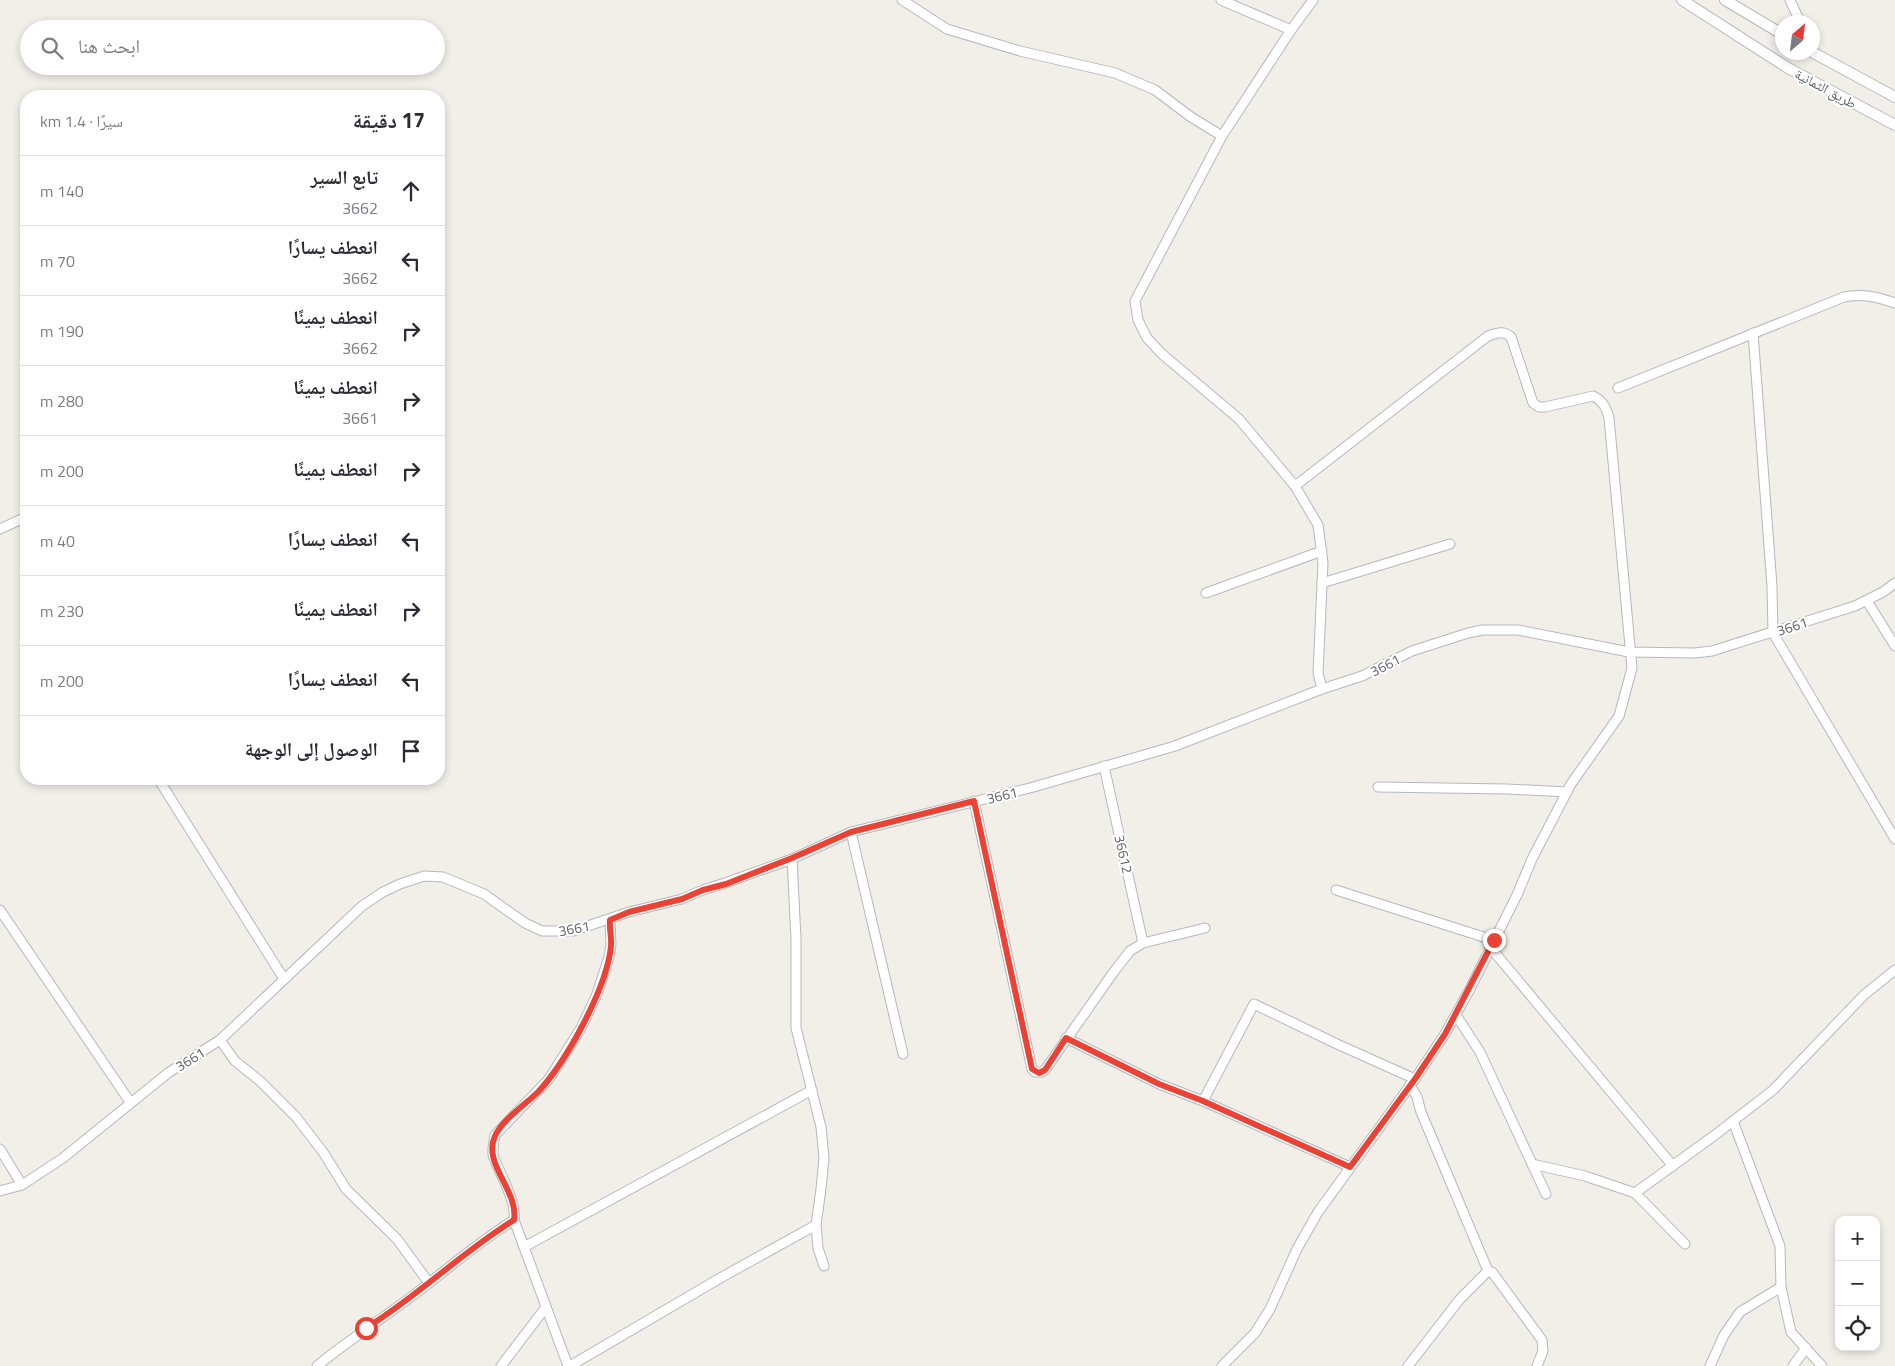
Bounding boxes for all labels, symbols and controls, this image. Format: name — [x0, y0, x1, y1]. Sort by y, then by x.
north arrow — [1775, 15, 1820, 60]
search box — [20, 20, 445, 75]
text: ابحث هنا — [78, 31, 140, 60]
icon: search — [38, 34, 66, 62]
street label: طريق الثمانية — [1791, 63, 1861, 113]
text: 17 دقيقة — [353, 104, 425, 136]
text: سيرًا · 1.4 km — [40, 109, 123, 133]
text: تابع السير — [310, 162, 378, 191]
icon: ahead — [397, 177, 425, 205]
text: 140 m — [40, 179, 84, 203]
text: 3662 — [342, 196, 378, 220]
text: انعطف يسارًا — [288, 232, 378, 261]
icon: left — [397, 247, 425, 275]
text: 70 m — [40, 249, 75, 273]
text: 3662 — [342, 266, 378, 290]
text: انعطف يمينًا — [293, 302, 378, 331]
icon: right — [397, 317, 425, 345]
text: 190 m — [40, 319, 84, 343]
text: 3662 — [342, 336, 378, 360]
text: انعطف يمينًا — [293, 372, 378, 401]
icon: right — [397, 387, 425, 415]
text: 280 m — [40, 389, 84, 413]
text: 3661 — [342, 406, 378, 430]
text: انعطف يمينًا — [293, 454, 378, 483]
icon: right — [397, 457, 425, 485]
text: 200 m — [40, 459, 84, 483]
text: انعطف يسارًا — [288, 524, 378, 553]
icon: left — [397, 527, 425, 555]
text: 40 m — [40, 529, 75, 553]
text: انعطف يمينًا — [293, 594, 378, 623]
icon: right — [397, 597, 425, 625]
text: 230 m — [40, 599, 84, 623]
street label: 3661 — [1774, 611, 1810, 641]
street label: 3661 — [1366, 649, 1404, 681]
text: انعطف يسارًا — [288, 664, 378, 693]
icon: left — [397, 667, 425, 695]
text: 200 m — [40, 669, 84, 693]
text: الوصول إلى الوجهة — [245, 734, 378, 763]
icon: arrive — [397, 737, 425, 765]
street label: 3661 — [984, 781, 1020, 809]
street label: 36612 — [1109, 833, 1139, 875]
street label: 3661 — [557, 915, 591, 941]
route end — [1483, 929, 1506, 952]
street label: 3661 — [171, 1042, 209, 1076]
map controls — [1835, 1216, 1880, 1351]
button: + — [1835, 1216, 1880, 1261]
button: − — [1835, 1261, 1880, 1306]
button: locate — [1835, 1306, 1880, 1351]
route start — [355, 1317, 378, 1340]

